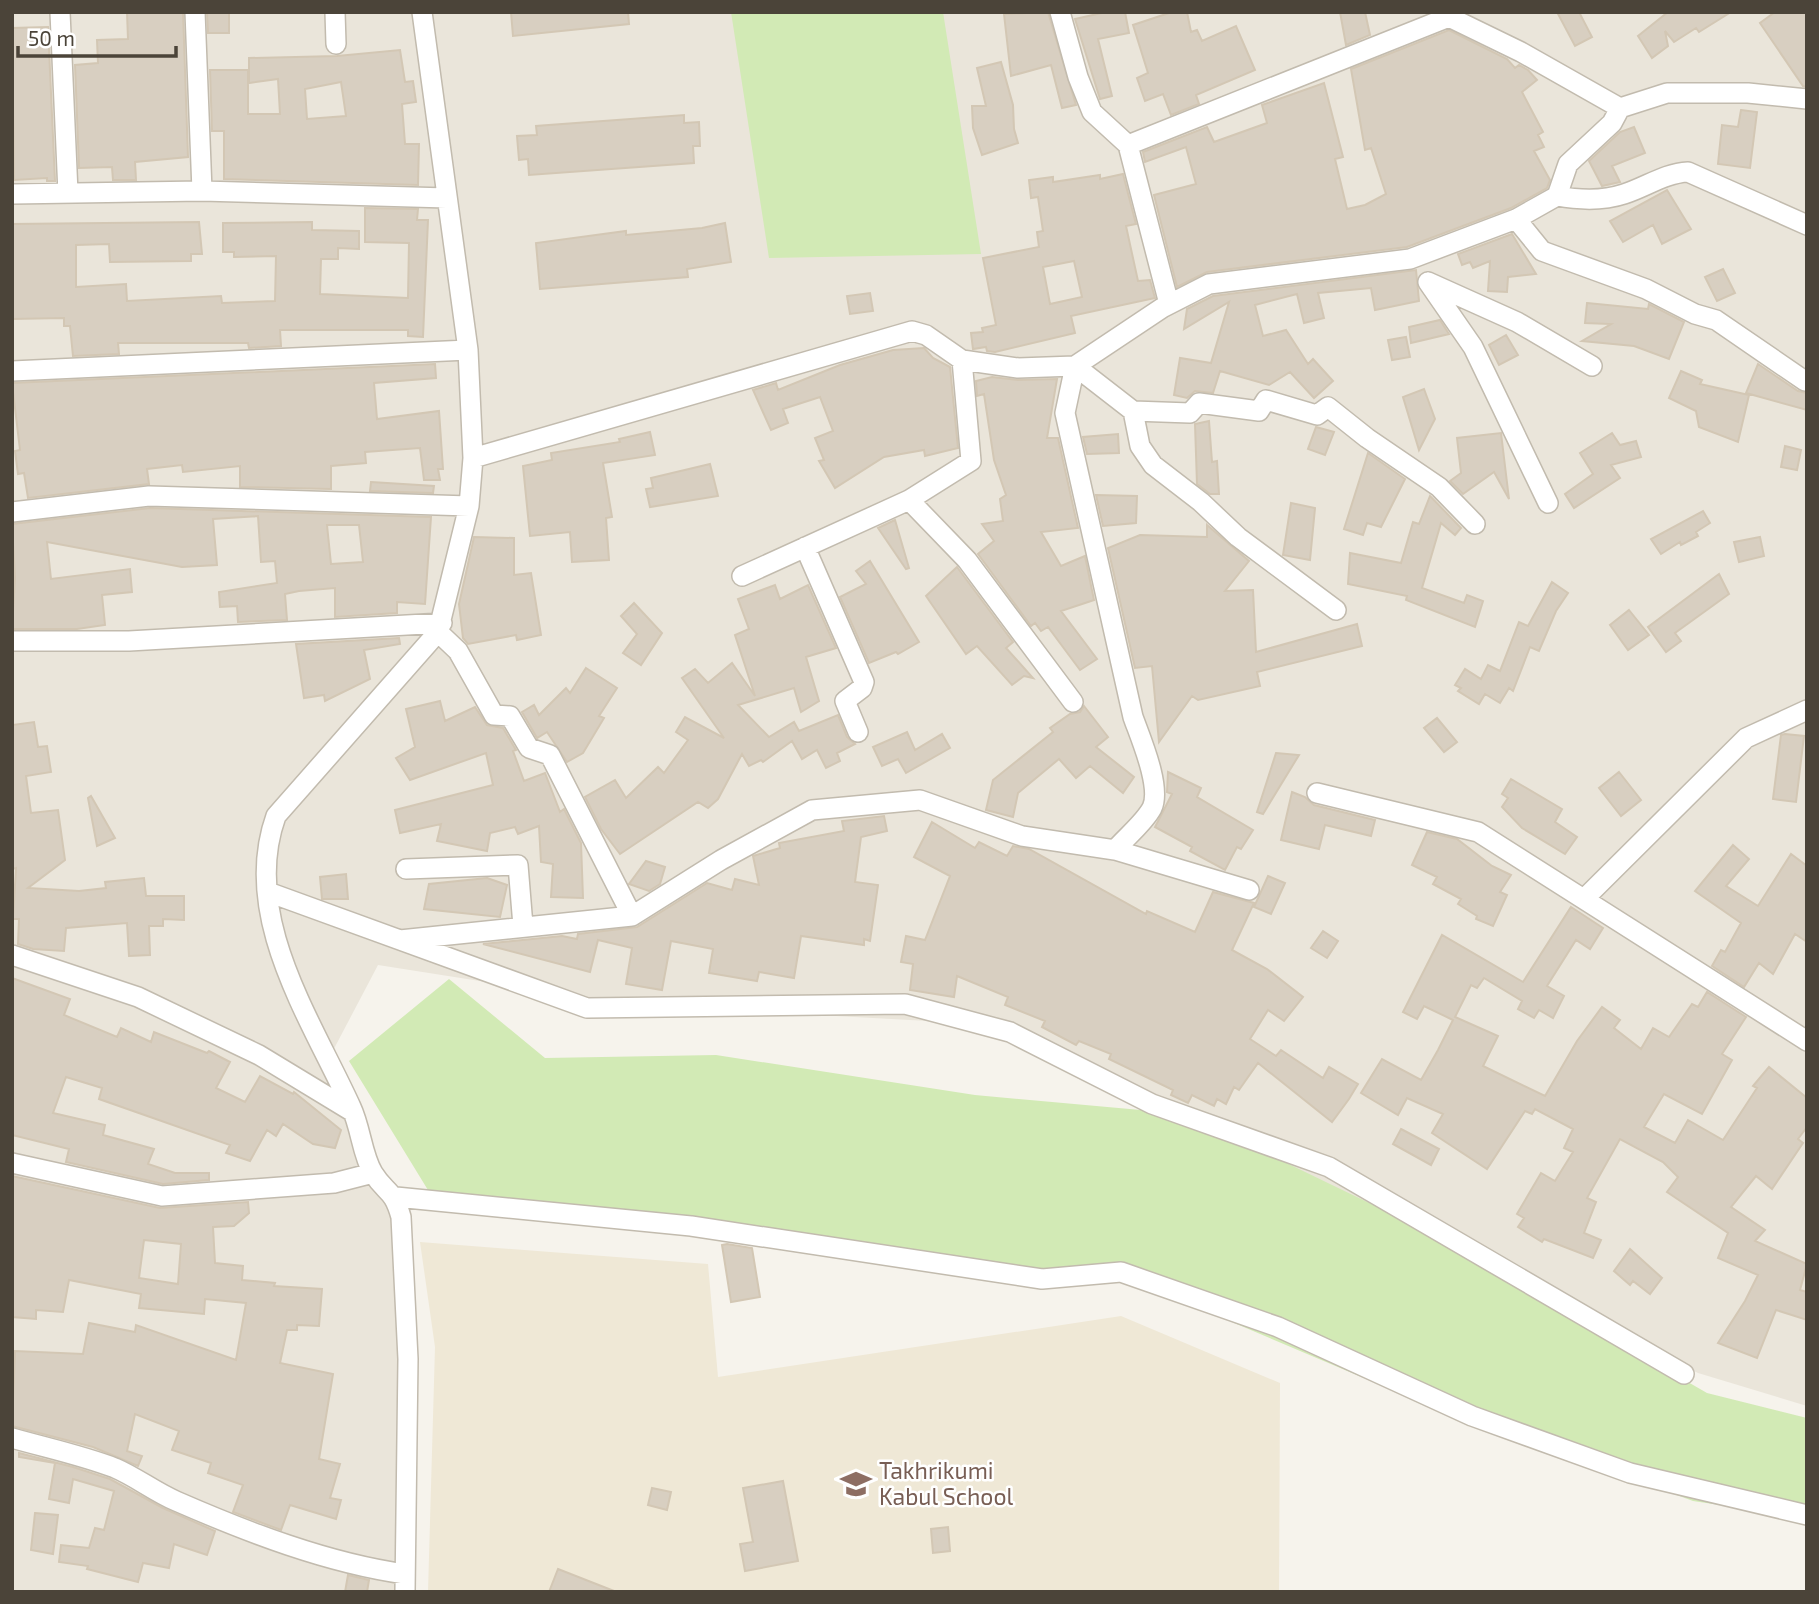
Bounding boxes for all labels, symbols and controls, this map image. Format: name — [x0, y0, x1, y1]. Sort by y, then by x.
scale bar — [18, 14, 175, 58]
text: 50 m — [28, 25, 75, 50]
place label: Takhrikumi Kabul School — [879, 1456, 1013, 1510]
school or university icon: Takhrikumi Kabul School — [839, 1467, 873, 1501]

